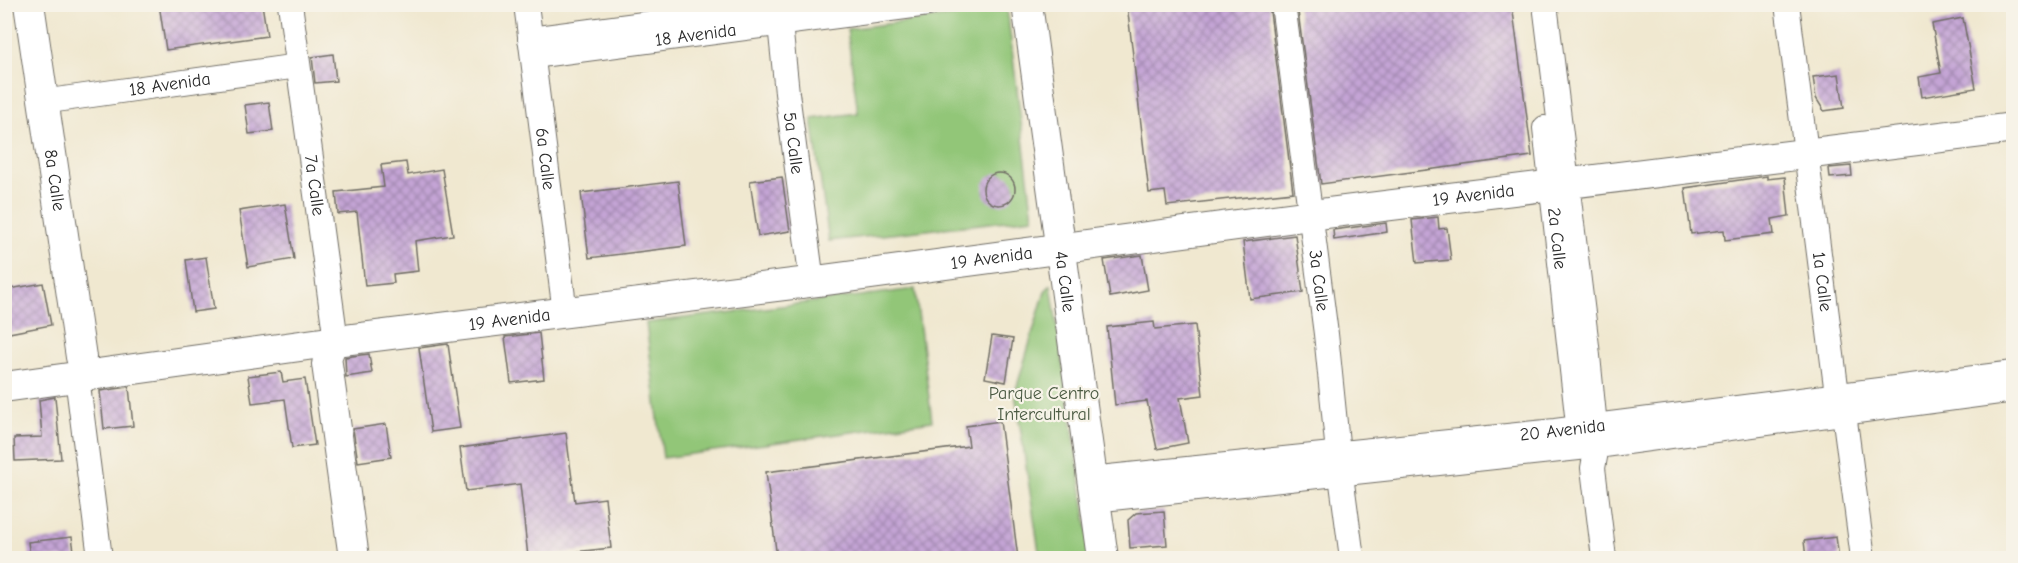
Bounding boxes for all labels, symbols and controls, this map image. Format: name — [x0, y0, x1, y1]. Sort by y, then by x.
street label: 18 Avenida — [654, 19, 738, 51]
street label: 18 Avenida — [128, 68, 212, 101]
street label: 5a Calle — [779, 111, 808, 175]
street label: 6a Calle — [531, 127, 559, 191]
street label: 8a Calle — [40, 148, 69, 212]
street label: 7a Calle — [300, 154, 329, 217]
street label: 19 Avenida — [1431, 180, 1516, 211]
street label: 2a Calle — [1543, 206, 1571, 270]
street label: 19 Avenida — [949, 242, 1034, 274]
street label: 3a Calle — [1304, 249, 1333, 313]
street label: 4a Calle — [1050, 250, 1079, 313]
street label: 1a Calle — [1808, 251, 1836, 313]
street label: 19 Avenida — [467, 304, 552, 335]
park label: Parque Centro Intercultural — [989, 383, 1099, 425]
street label: 20 Avenida — [1519, 415, 1607, 446]

